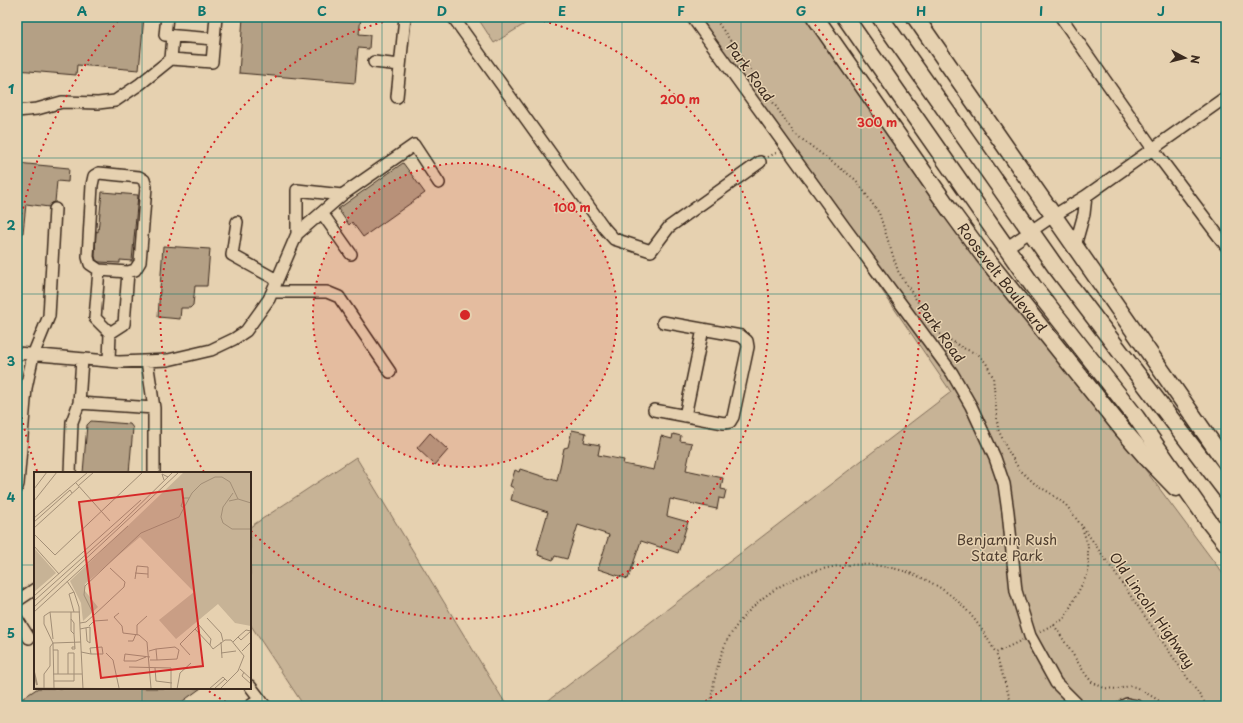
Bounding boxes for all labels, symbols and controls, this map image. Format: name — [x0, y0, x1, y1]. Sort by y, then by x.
text: A — [77, 1, 87, 20]
text: B — [198, 1, 207, 20]
text: C — [317, 1, 327, 20]
text: D — [437, 1, 447, 20]
text: E — [558, 1, 566, 20]
text: F — [677, 1, 685, 20]
text: G — [796, 1, 806, 20]
text: H — [916, 1, 926, 20]
text: I — [1039, 1, 1043, 20]
text: J — [1157, 1, 1165, 20]
street label: Park Road — [722, 37, 779, 106]
north arrow — [1165, 38, 1205, 78]
text: N — [1186, 54, 1204, 65]
text: 1 — [8, 79, 14, 98]
text: 200 m — [660, 90, 700, 108]
text: 300 m — [857, 113, 897, 131]
text: 100 m — [553, 198, 591, 216]
text: 2 — [6, 215, 16, 234]
street label: Roosevelt Boulevard — [953, 218, 1052, 337]
street label: Park Road — [913, 298, 970, 367]
centre of rings — [458, 308, 472, 322]
text: 3 — [7, 351, 16, 370]
inset map — [34, 472, 251, 689]
text: 4 — [7, 487, 16, 506]
park label: Benjamin Rush State Park — [957, 529, 1057, 566]
street label: Old Lincoln Highway — [1104, 547, 1200, 672]
text: 5 — [7, 623, 15, 642]

